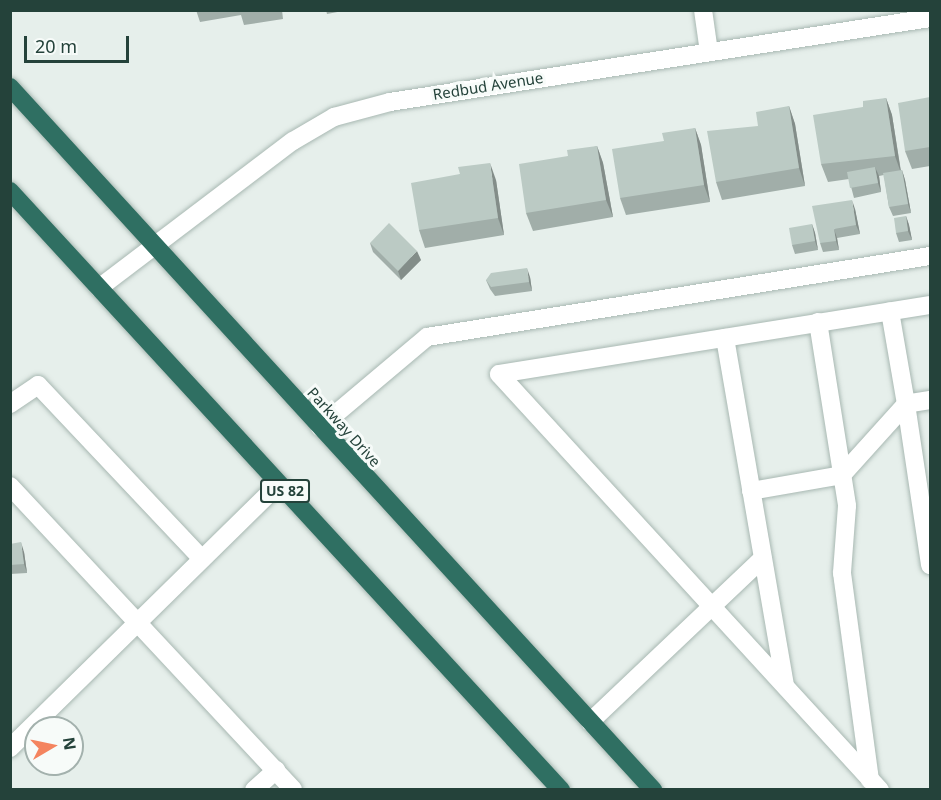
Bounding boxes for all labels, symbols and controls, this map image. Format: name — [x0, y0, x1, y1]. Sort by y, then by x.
scale bar — [27, 24, 132, 62]
text: 20 m — [35, 34, 77, 58]
street label: Redbud Avenue — [432, 68, 544, 104]
street label: Parkway Drive — [304, 384, 384, 470]
road number: US 82 — [260, 480, 310, 502]
north arrow — [24, 716, 84, 776]
text: N — [58, 735, 82, 752]

